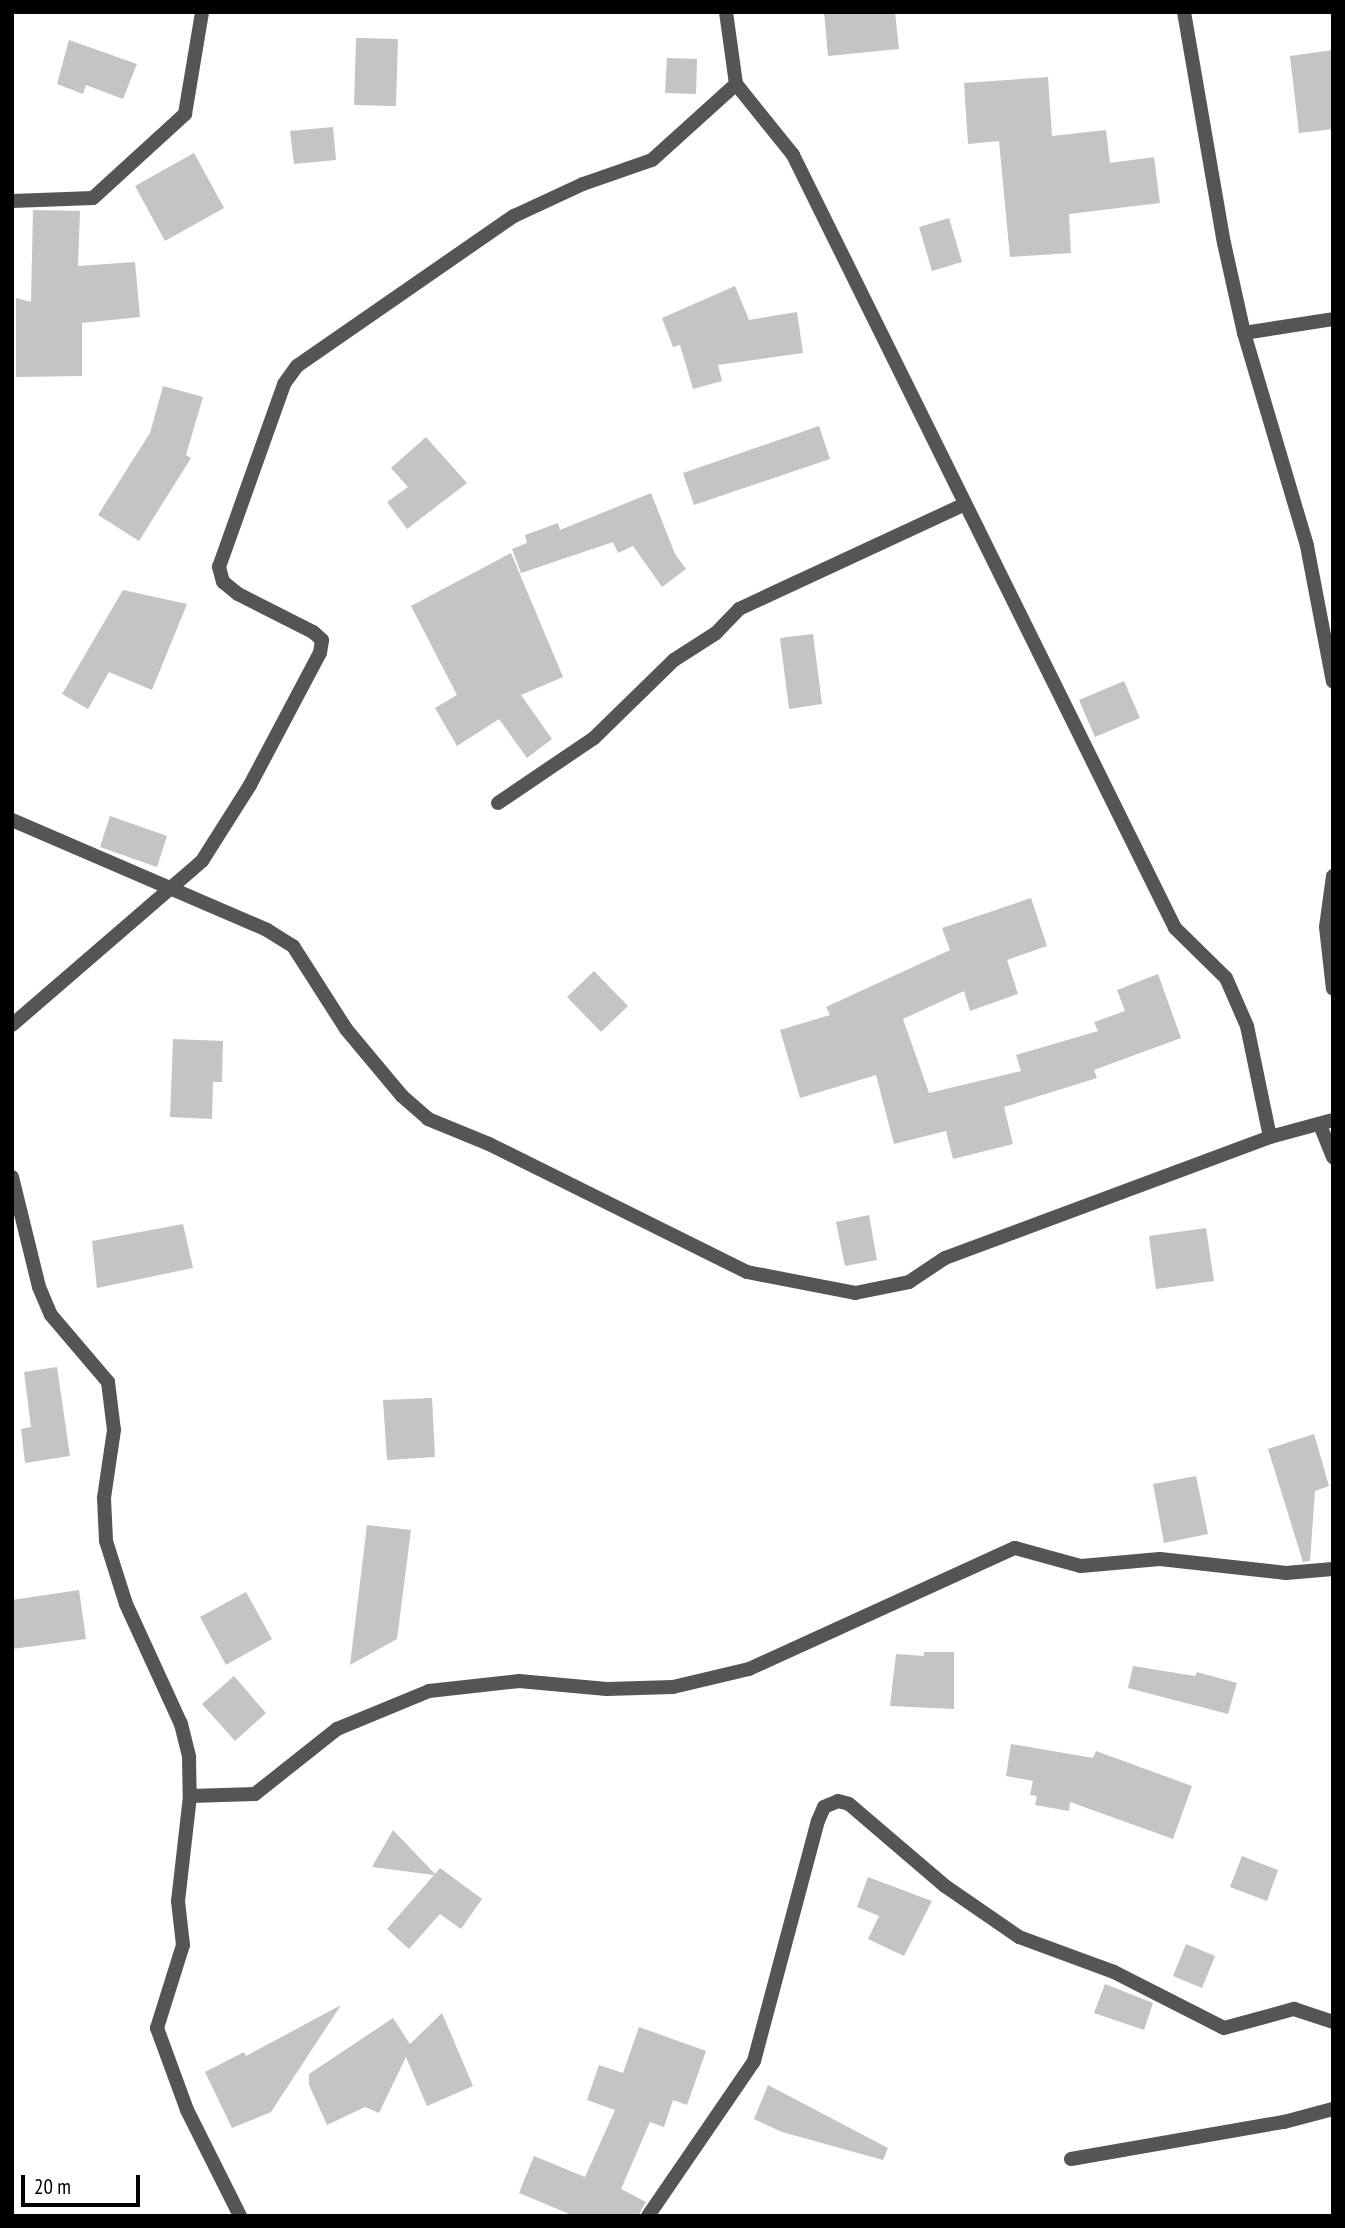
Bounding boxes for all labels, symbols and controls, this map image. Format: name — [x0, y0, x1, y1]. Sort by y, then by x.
scale bar — [24, 2162, 144, 2206]
text: 20 m — [34, 2173, 71, 2200]

